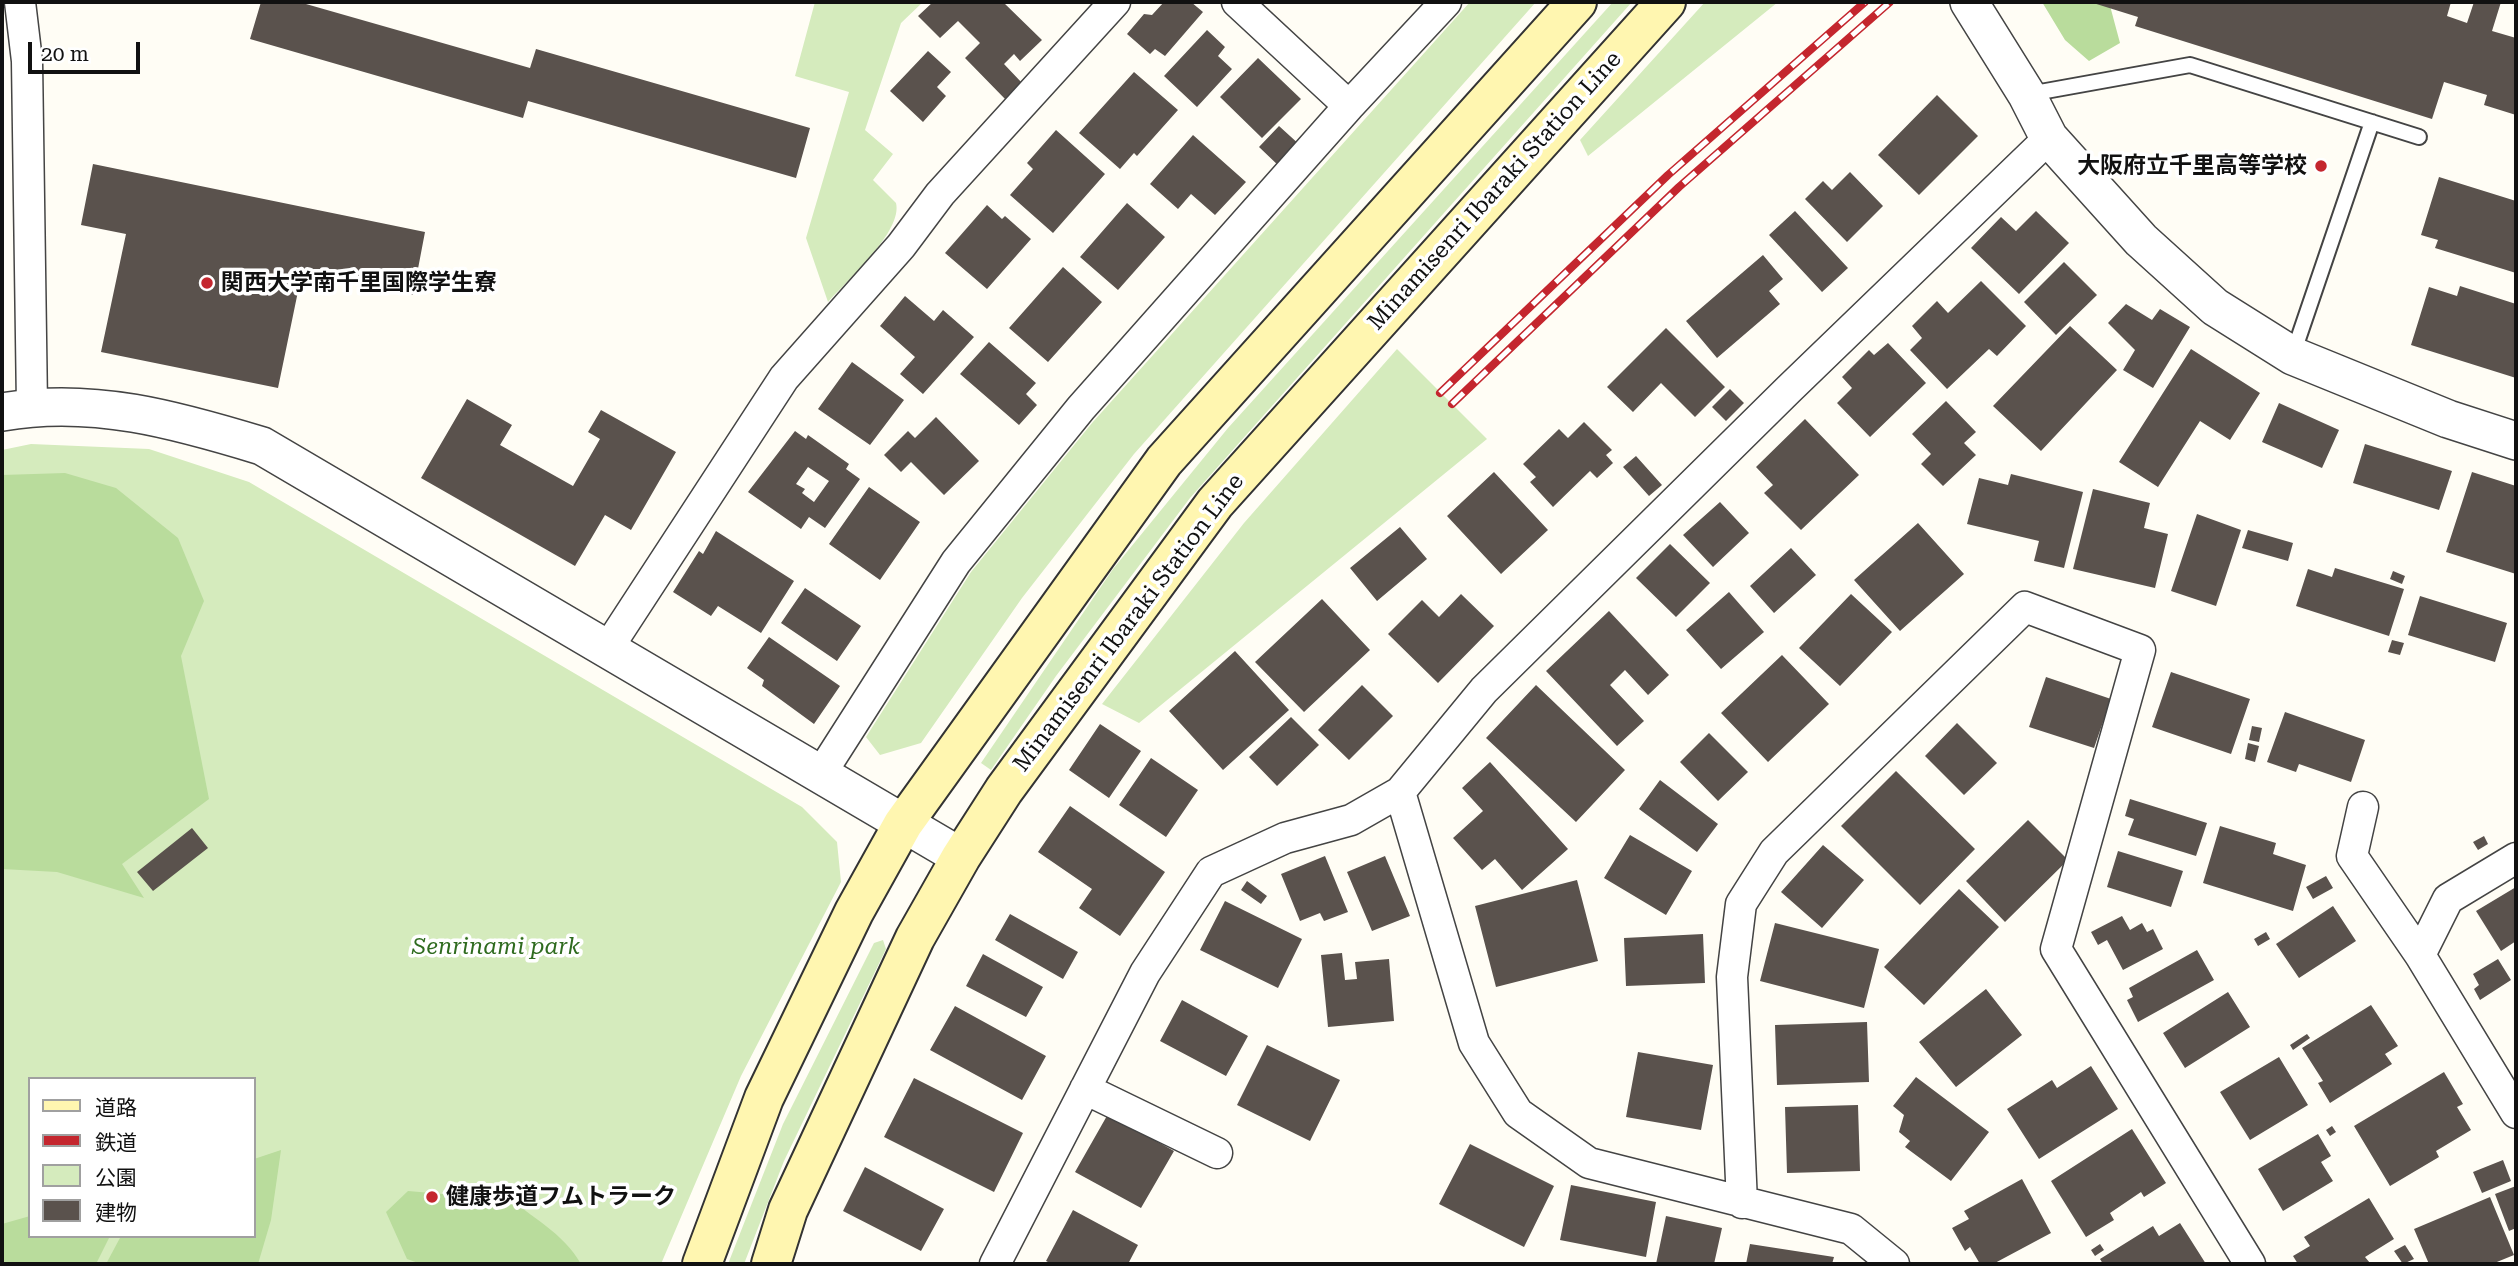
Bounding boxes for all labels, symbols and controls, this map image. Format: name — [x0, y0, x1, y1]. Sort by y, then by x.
scale bar — [32, 28, 144, 72]
text: 20 m — [41, 42, 89, 66]
street label: Minamisenri Ibaraki Station Line — [1362, 46, 1628, 336]
place label: 大阪府立千里高等学校 — [2077, 152, 2307, 180]
marker: 大阪府立千里高等学校 — [2313, 158, 2329, 174]
place label: 関西大学南千里国際学生寮 — [221, 269, 497, 297]
marker: 関西大学南千里国際学生寮 — [199, 275, 215, 291]
street label: Minamisenri Ibaraki Station Line — [1008, 469, 1250, 777]
park label: Senrinami park — [412, 933, 580, 961]
legend — [28, 1077, 256, 1238]
text: 道路 — [95, 1096, 137, 1120]
text: 鉄道 — [95, 1131, 137, 1155]
text: 公園 — [95, 1166, 137, 1190]
place label: 健康歩道フムトラーク — [446, 1183, 676, 1211]
marker: 健康歩道フムトラーク — [424, 1189, 440, 1205]
text: 建物 — [95, 1201, 137, 1225]

